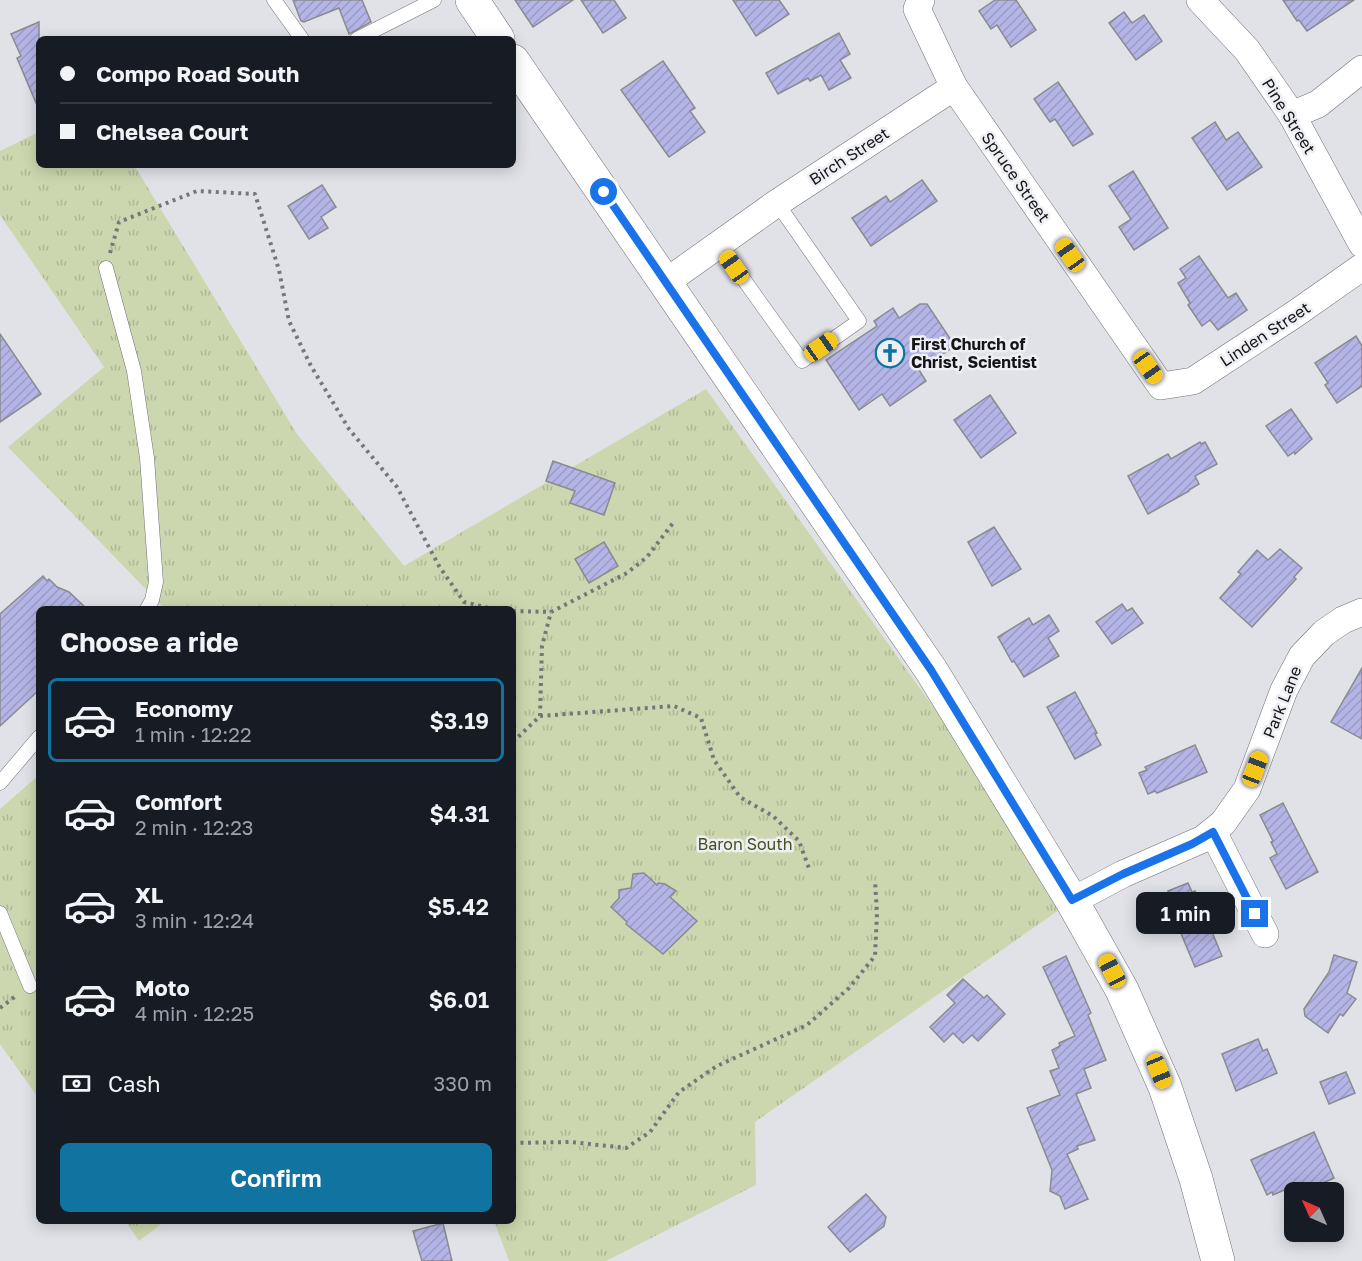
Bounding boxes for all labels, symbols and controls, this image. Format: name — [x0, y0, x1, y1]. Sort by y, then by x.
text: Compo Road South — [96, 60, 299, 87]
street label: Pine Street — [1258, 75, 1320, 157]
text: Chelsea Court — [96, 118, 249, 145]
street label: Birch Street — [805, 123, 893, 189]
street label: Spruce Street — [978, 128, 1054, 226]
route start — [590, 178, 617, 205]
car — [1052, 235, 1088, 275]
car — [716, 247, 752, 287]
street label: Linden Street — [1216, 297, 1314, 371]
car — [801, 329, 841, 365]
place label: First Church of Christ, Scientist — [911, 334, 1037, 372]
church icon: First Church of Christ, Scientist — [874, 337, 906, 369]
car — [1130, 347, 1166, 387]
text: Choose a ride — [60, 626, 239, 658]
street label: Park Lane — [1258, 663, 1306, 741]
icon: car — [63, 693, 117, 747]
text: Economy — [135, 695, 233, 722]
text: $3.19 — [430, 707, 489, 734]
text: 1 min · 12:22 — [135, 722, 252, 746]
car — [1240, 749, 1270, 789]
icon: car — [63, 786, 117, 840]
text: Comfort — [135, 788, 222, 815]
text: $4.31 — [429, 800, 489, 827]
text: 2 min · 12:23 — [135, 815, 254, 839]
park label: Baron South — [697, 834, 793, 854]
icon: car — [63, 879, 117, 933]
text: XL — [135, 881, 163, 908]
text: $5.42 — [428, 893, 489, 920]
callout: 1 min — [1135, 893, 1234, 935]
route end — [1241, 900, 1268, 927]
text: 1 min — [1160, 901, 1211, 925]
text: 3 min · 12:24 — [135, 908, 254, 932]
car — [1096, 951, 1128, 991]
icon: car — [63, 972, 117, 1026]
text: Moto — [135, 974, 190, 1001]
text: $6.01 — [429, 986, 489, 1013]
text: 4 min · 12:25 — [135, 1001, 254, 1025]
car — [1144, 1051, 1174, 1091]
icon: cash — [60, 1067, 93, 1100]
text: Cash — [108, 1070, 161, 1097]
text: 330 m — [434, 1071, 492, 1095]
button: Confirm — [60, 1143, 492, 1212]
north arrow — [1284, 1182, 1344, 1242]
map controls — [1284, 1182, 1344, 1242]

